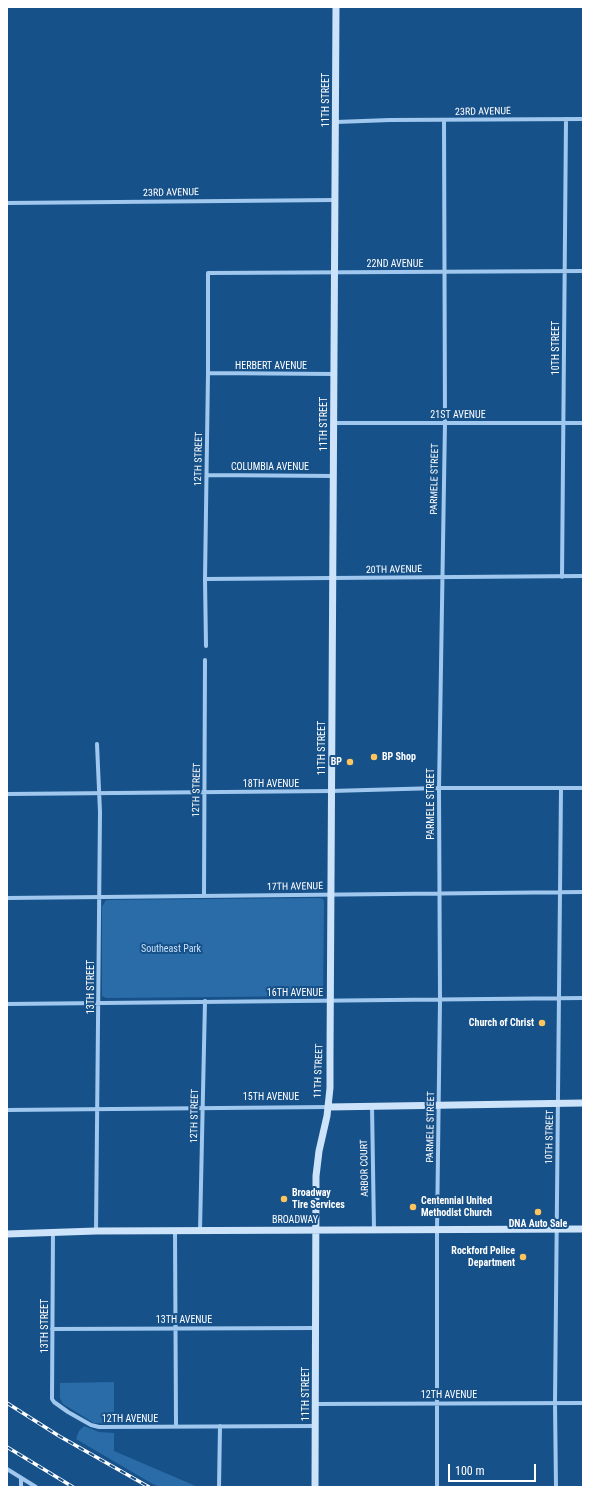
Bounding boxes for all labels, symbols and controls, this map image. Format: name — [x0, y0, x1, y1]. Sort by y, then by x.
street label: 11TH STREET — [320, 73, 332, 127]
street label: 23RD AVENUE — [455, 106, 511, 118]
street label: 23RD AVENUE — [143, 187, 199, 199]
street label: 22ND AVENUE — [367, 258, 423, 270]
street label: 10TH STREET — [550, 321, 562, 375]
street label: HERBERT AVENUE — [235, 360, 307, 372]
street label: 11TH STREET — [318, 397, 330, 451]
street label: 21ST AVENUE — [430, 409, 486, 421]
street label: 12TH STREET — [193, 432, 205, 486]
street label: PARMELE STREET — [428, 443, 442, 515]
street label: COLUMBIA AVENUE — [231, 461, 309, 473]
street label: 20TH AVENUE — [366, 564, 422, 576]
street label: 11TH STREET — [316, 721, 328, 775]
place label: BP Shop — [382, 751, 416, 763]
marker: BP Shop — [369, 752, 379, 762]
place label: BP — [331, 756, 342, 768]
marker: BP — [345, 757, 355, 767]
street label: 12TH STREET — [191, 763, 203, 817]
street label: PARMELE STREET — [425, 768, 437, 840]
street label: 18TH AVENUE — [243, 778, 299, 790]
street label: 17TH AVENUE — [267, 881, 323, 893]
park label: Southeast Park — [141, 943, 201, 955]
street label: 13TH STREET — [85, 960, 97, 1014]
street label: 16TH AVENUE — [267, 987, 323, 999]
place label: Church of Christ — [469, 1017, 534, 1029]
marker: Church of Christ — [537, 1018, 547, 1028]
street label: 11TH STREET — [312, 1044, 326, 1098]
street label: 12TH STREET — [189, 1089, 201, 1143]
street label: 15TH AVENUE — [243, 1091, 299, 1103]
street label: PARMELE STREET — [424, 1091, 438, 1163]
street label: 10TH STREET — [544, 1110, 556, 1164]
street label: ARBOR COURT — [358, 1139, 372, 1197]
place label: Broadway Tire Services — [292, 1187, 345, 1210]
marker: Broadway Tire Services — [279, 1194, 289, 1204]
place label: Centennial United Methodist Church — [421, 1195, 492, 1218]
marker: Centennial United Methodist Church — [408, 1202, 418, 1212]
marker: DNA Auto Sale — [533, 1207, 543, 1217]
street label: BROADWAY — [272, 1214, 318, 1226]
place label: DNA Auto Sale — [509, 1218, 567, 1230]
place label: Rockford Police Department — [451, 1245, 515, 1268]
marker: Rockford Police Department — [518, 1252, 528, 1262]
street label: 13TH STREET — [39, 1299, 51, 1353]
street label: 13TH AVENUE — [156, 1314, 212, 1326]
street label: 11TH STREET — [300, 1367, 312, 1421]
street label: 12TH AVENUE — [421, 1389, 477, 1401]
street label: 12TH AVENUE — [102, 1413, 158, 1425]
scale bar — [450, 1456, 538, 1482]
text: 100 m — [455, 1464, 485, 1478]

